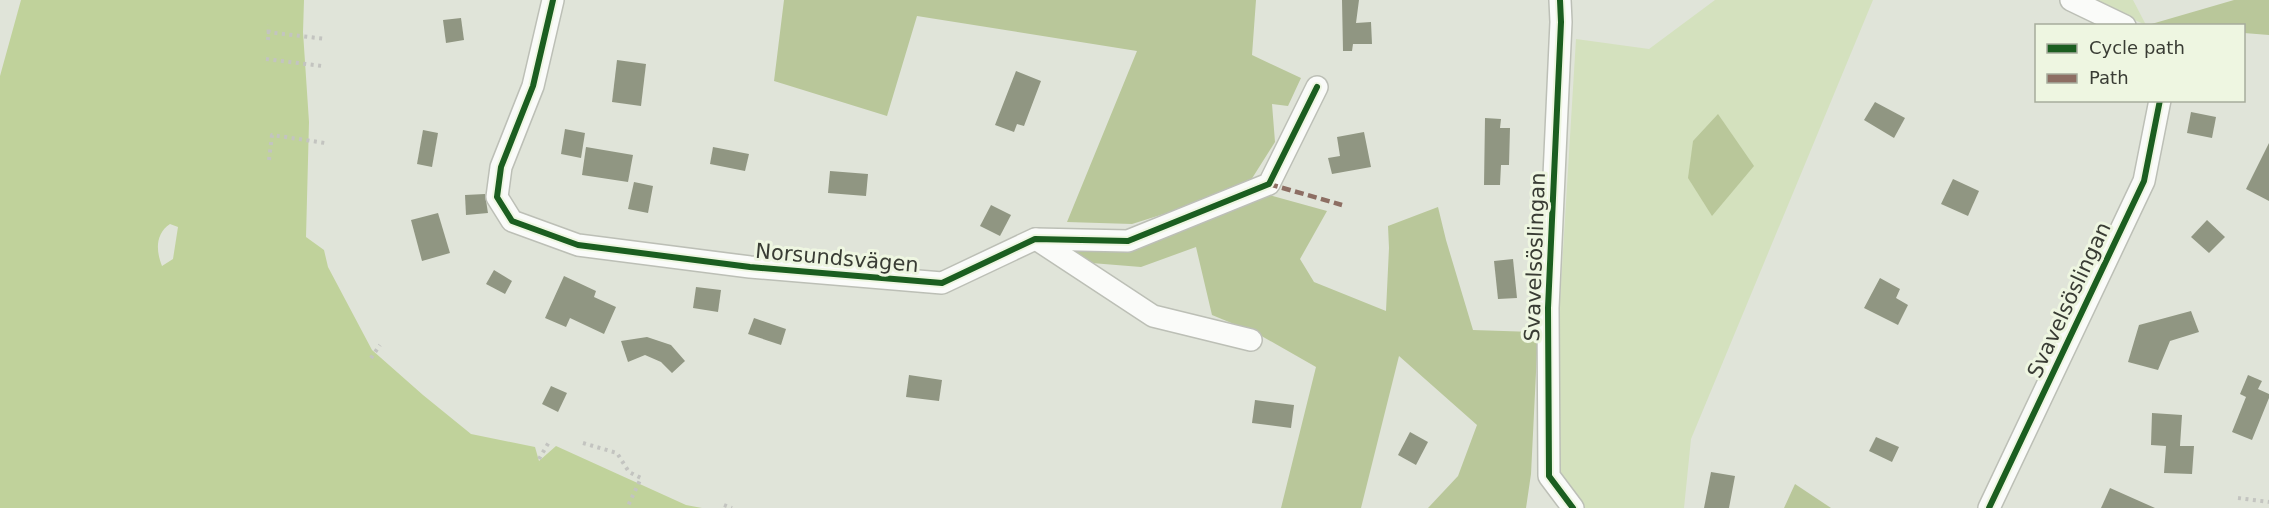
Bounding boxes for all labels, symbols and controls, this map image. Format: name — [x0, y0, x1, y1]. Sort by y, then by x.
legend — [2035, 24, 2245, 102]
text: Cycle path — [2089, 37, 2185, 58]
text: Path — [2089, 67, 2129, 88]
street label: Svavelsöslingan — [1520, 172, 1550, 342]
street label: Svavelsöslingan — [2022, 218, 2116, 382]
street label: Norsundsvägen — [754, 239, 920, 277]

